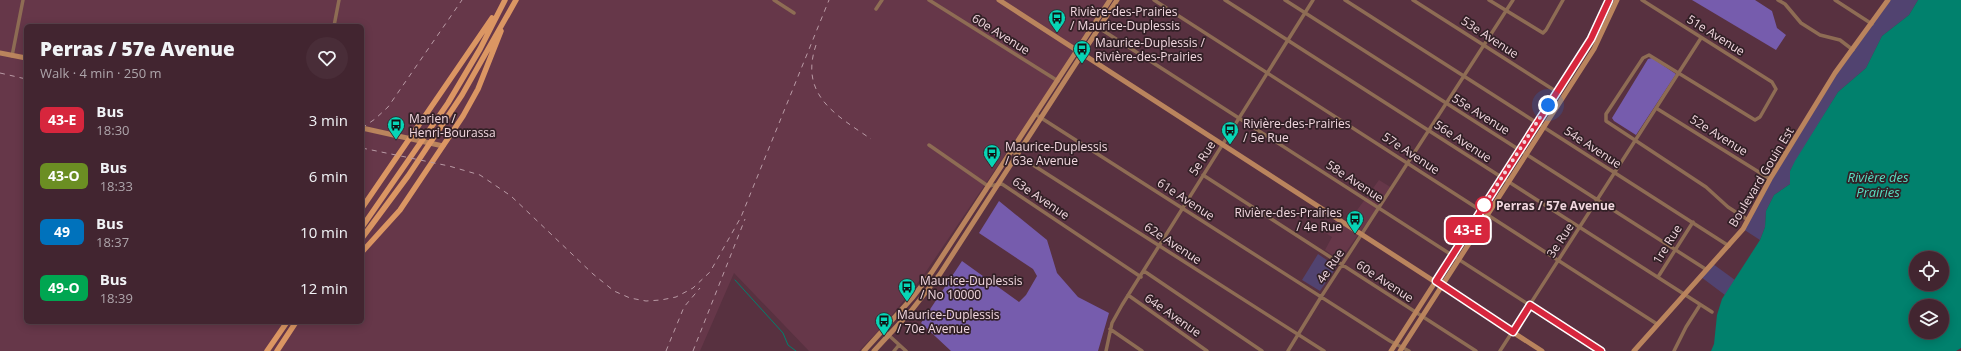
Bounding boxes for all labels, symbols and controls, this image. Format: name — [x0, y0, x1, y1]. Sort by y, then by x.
place label: Rivière-des-Prairies / Maurice-Duplessis — [1070, 3, 1180, 34]
bus stop icon: Rivière-des-Prairies / Maurice-Duplessis — [1047, 8, 1067, 33]
street label: 60e Avenue — [969, 9, 1033, 59]
street label: 51e Avenue — [1684, 10, 1748, 60]
street label: 53e Avenue — [1458, 12, 1522, 62]
place label: Maurice-Duplessis / Rivière-des-Prairies — [1095, 34, 1206, 65]
text: Perras / 57e Avenue — [40, 36, 235, 62]
button: heart — [306, 37, 348, 79]
bus stop icon: Maurice-Duplessis / Rivière-des-Prairies — [1072, 39, 1092, 64]
text: Walk · 4 min · 250 m — [40, 64, 162, 82]
street label: 55e Avenue — [1449, 89, 1513, 139]
your location — [1538, 95, 1558, 115]
text: Bus — [96, 101, 124, 121]
text: 43-E — [48, 110, 76, 129]
text: 3 min — [309, 110, 348, 130]
place label: Marien / Henri-Bourassa — [409, 110, 496, 141]
street label: 52e Avenue — [1687, 110, 1751, 160]
bus stop icon: Marien / Henri-Bourassa — [386, 115, 406, 140]
place label: Rivière-des-Prairies / 5e Rue — [1243, 115, 1351, 146]
street label: 56e Avenue — [1431, 116, 1495, 166]
bus stop icon: Rivière-des-Prairies / 5e Rue — [1220, 120, 1240, 145]
text: 18:30 — [96, 121, 130, 139]
street label: 54e Avenue — [1561, 122, 1625, 172]
street label: Boulevard Gouin Est — [1724, 124, 1798, 230]
street label: 57e Avenue — [1379, 128, 1443, 178]
street label: 5e Rue — [1185, 137, 1219, 179]
place label: Maurice-Duplessis / 63e Avenue — [1005, 138, 1108, 169]
bus stop icon: Maurice-Duplessis / 63e Avenue — [982, 143, 1002, 168]
street label: 58e Avenue — [1323, 156, 1387, 206]
text: Bus — [100, 157, 127, 177]
text: 43-O — [48, 166, 80, 185]
text: 6 min — [309, 166, 348, 186]
water label: Rivière des Prairies — [1847, 168, 1909, 201]
street label: 63e Avenue — [1009, 173, 1073, 223]
street label: 61e Avenue — [1154, 174, 1218, 224]
text: 18:33 — [100, 177, 133, 195]
marker: Perras / 57e Avenue — [1475, 196, 1493, 214]
place label: Perras / 57e Avenue — [1496, 197, 1615, 214]
place label: Rivière-des-Prairies / 4e Rue — [1234, 204, 1342, 235]
bus stop icon: Rivière-des-Prairies / 4e Rue — [1345, 209, 1365, 234]
text: Bus — [96, 213, 123, 233]
line badge: 43-E — [1440, 217, 1496, 243]
street label: 62e Avenue — [1141, 218, 1205, 268]
street label: 3e Rue — [1542, 219, 1578, 261]
text: 43-E — [1454, 220, 1482, 239]
street label: 1re Rue — [1648, 221, 1686, 267]
text: 49 — [54, 222, 70, 241]
text: 10 min — [300, 222, 348, 242]
text: 18:37 — [96, 233, 129, 251]
street label: 4e Rue — [1312, 245, 1348, 287]
map controls — [1909, 251, 1949, 339]
button: locate — [1909, 251, 1949, 291]
street label: 60e Avenue — [1353, 256, 1417, 306]
text: Bus — [100, 269, 127, 289]
place label: Maurice-Duplessis / No 10000 — [920, 272, 1023, 303]
bus stop icon: Maurice-Duplessis / No 10000 — [897, 277, 917, 302]
text: 49-O — [48, 278, 80, 297]
text: 12 min — [300, 278, 348, 298]
text: 18:39 — [100, 289, 133, 307]
street label: 64e Avenue — [1141, 289, 1205, 341]
button: layers — [1909, 299, 1949, 339]
place label: Maurice-Duplessis / 70e Avenue — [897, 306, 1000, 337]
bus stop icon: Maurice-Duplessis / 70e Avenue — [874, 311, 894, 336]

